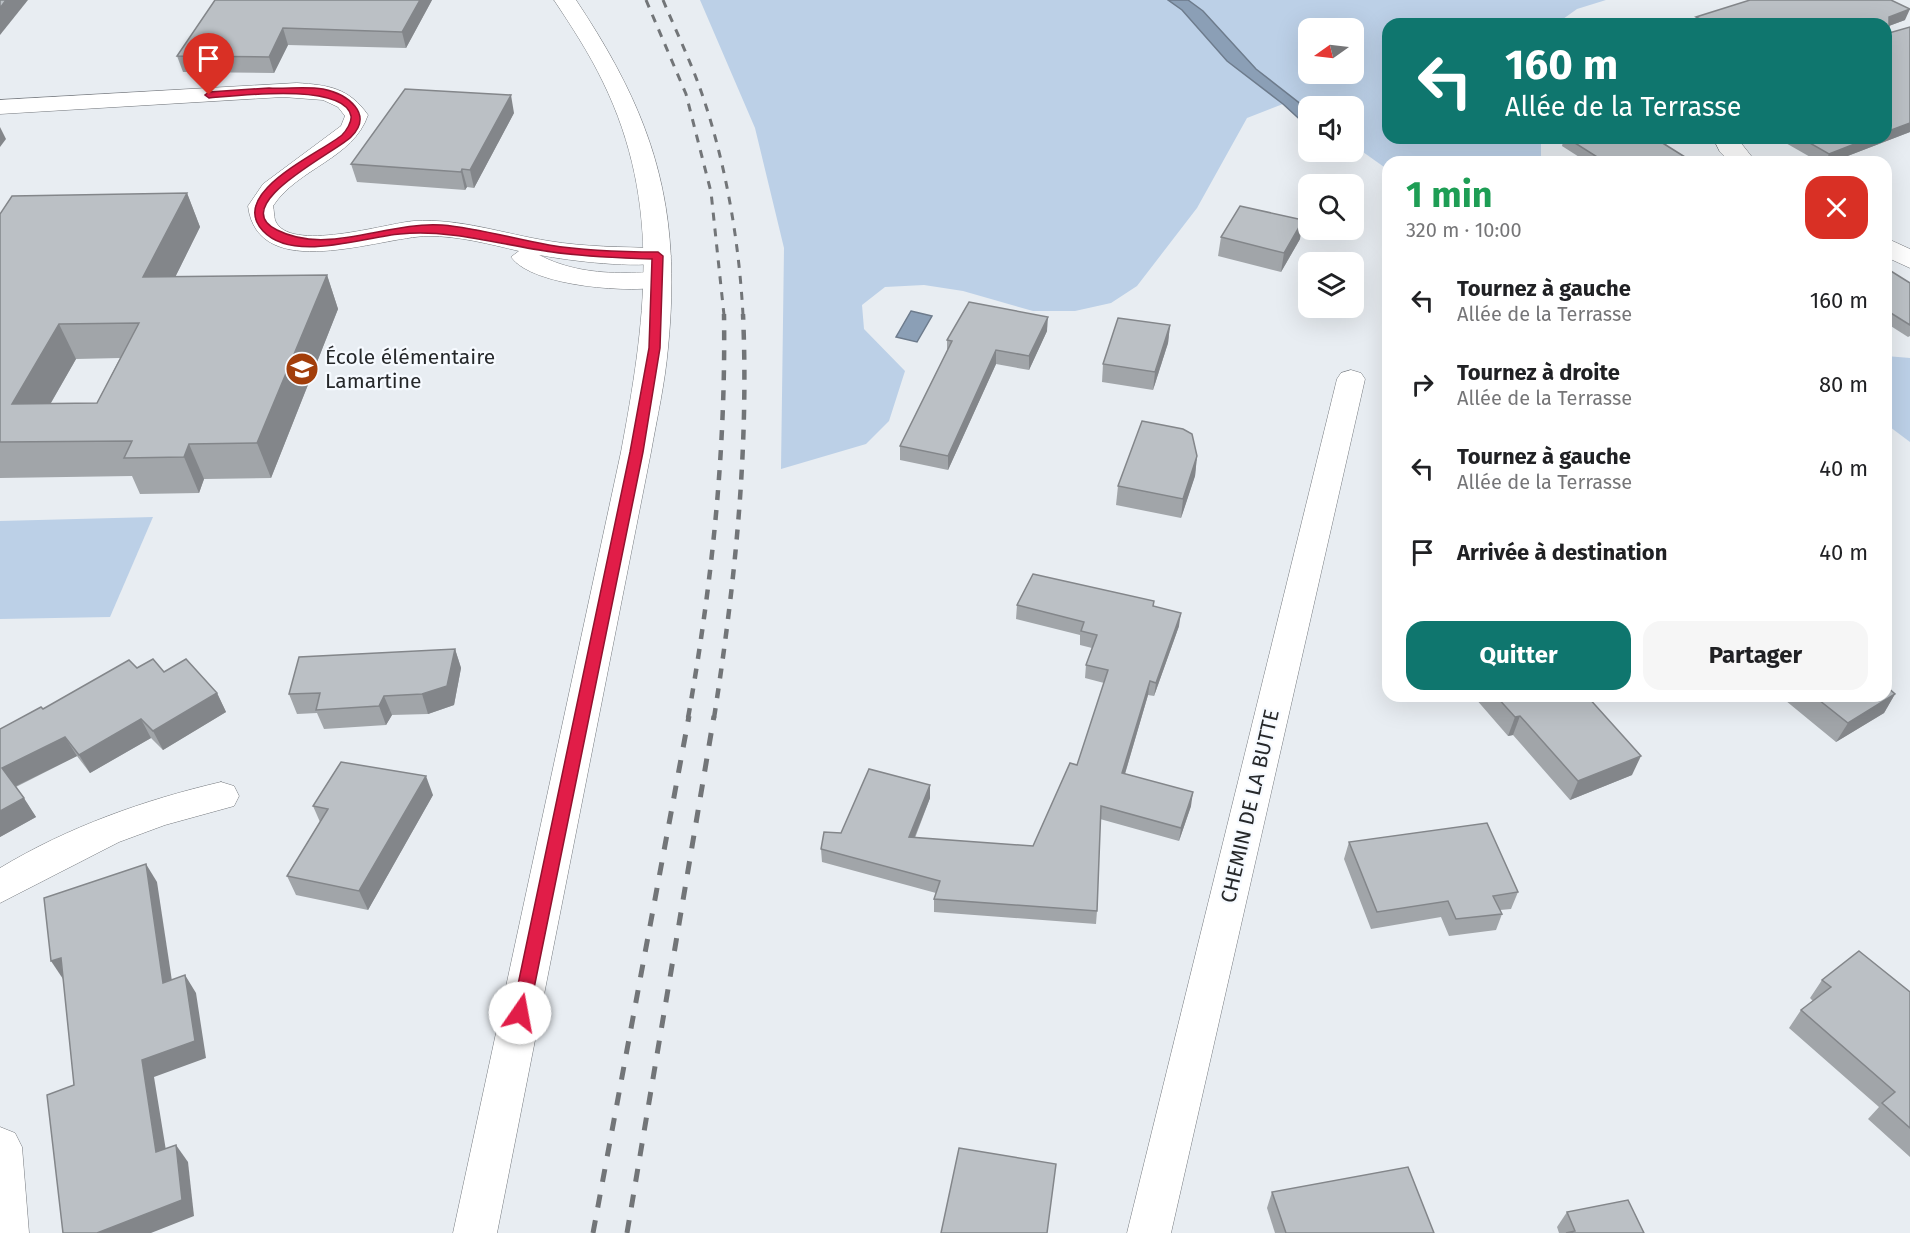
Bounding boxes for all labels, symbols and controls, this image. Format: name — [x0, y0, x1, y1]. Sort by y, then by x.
north arrow — [1298, 18, 1364, 84]
map controls — [1298, 18, 1364, 318]
pin — [183, 33, 234, 95]
text: 160 m — [1505, 40, 1618, 90]
icon: arrive — [192, 42, 225, 75]
icon: left — [1406, 42, 1484, 120]
text: Allée de la Terrasse — [1505, 91, 1742, 123]
button: sound — [1298, 96, 1364, 162]
text: 1 min — [1406, 173, 1493, 217]
button: search — [1298, 174, 1364, 240]
button: close — [1805, 176, 1868, 239]
text: 320 m · 10:00 — [1406, 218, 1522, 242]
button: layers — [1298, 252, 1364, 318]
text: Tournez à gauche — [1457, 275, 1631, 302]
icon: left — [1406, 284, 1439, 317]
text: 160 m — [1810, 287, 1868, 314]
text: Allée de la Terrasse — [1457, 302, 1632, 326]
place label: École élémentaire Lamartine — [325, 344, 495, 394]
school or university icon: École élémentaire Lamartine — [284, 351, 320, 387]
text: Tournez à droite — [1457, 359, 1620, 386]
icon: right — [1406, 368, 1439, 401]
text: 80 m — [1819, 371, 1868, 398]
text: Allée de la Terrasse — [1457, 386, 1632, 410]
text: Tournez à gauche — [1457, 443, 1631, 470]
icon: left — [1406, 452, 1439, 485]
text: 40 m — [1819, 455, 1868, 482]
text: Allée de la Terrasse — [1457, 470, 1632, 494]
icon: arrive — [1406, 536, 1439, 569]
text: Arrivée à destination — [1457, 539, 1667, 566]
text: 40 m — [1819, 539, 1868, 566]
button: Quitter — [1406, 621, 1631, 690]
button: Partager — [1643, 621, 1868, 690]
street label: CHEMIN DE LA BUTTE — [1215, 707, 1285, 905]
position arrow — [488, 981, 552, 1045]

